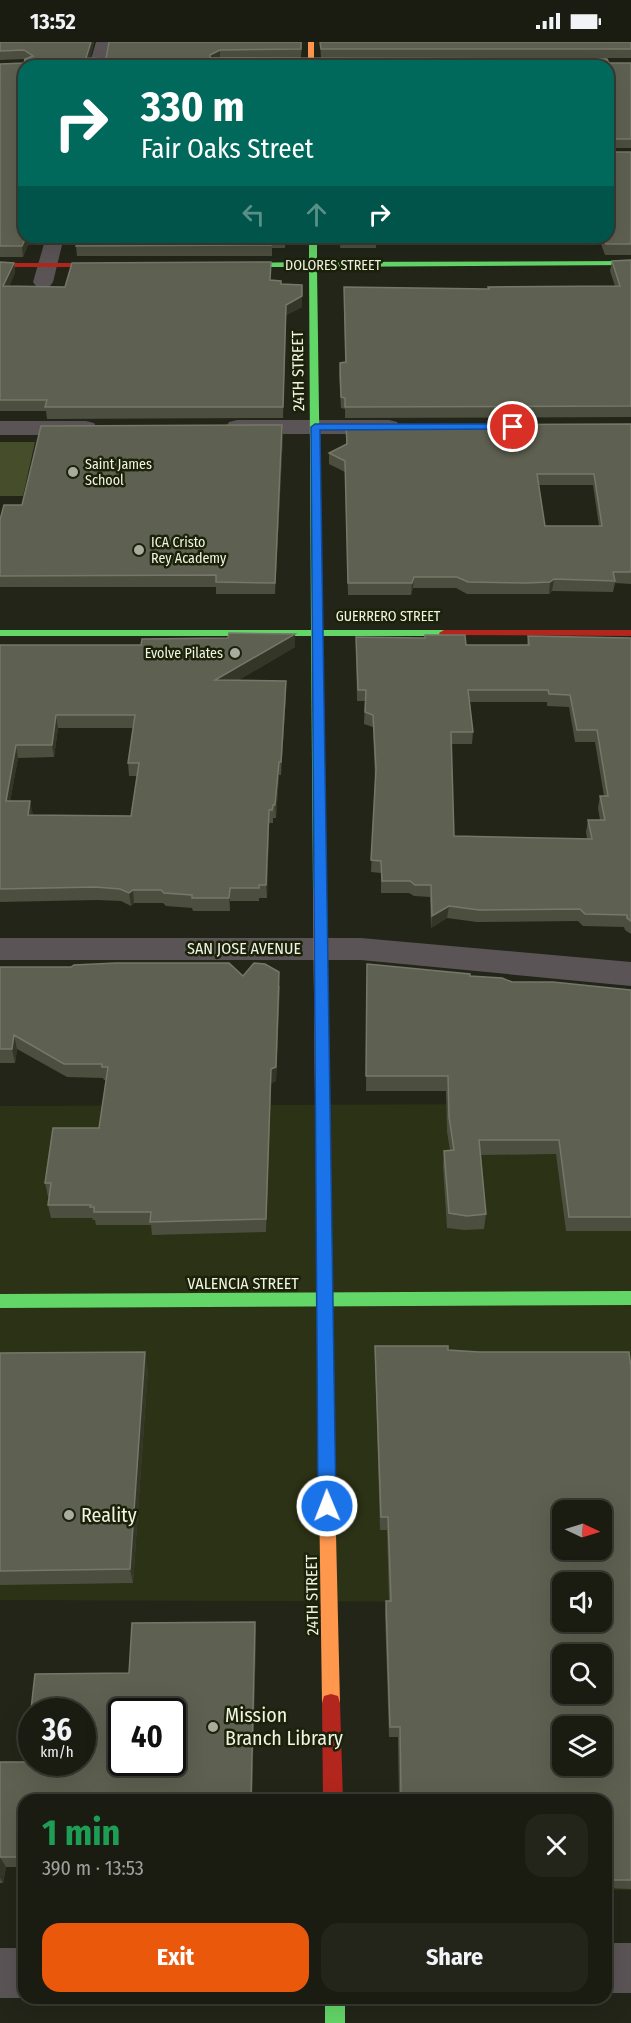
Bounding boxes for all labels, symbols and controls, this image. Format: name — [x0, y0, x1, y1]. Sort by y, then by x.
text: 13:52 — [30, 8, 76, 35]
text: 330 m — [141, 82, 244, 132]
icon: right — [42, 84, 120, 162]
text: Fair Oaks Street — [141, 133, 314, 165]
icon: left — [237, 198, 270, 231]
icon: ahead — [300, 198, 333, 231]
icon: right — [363, 198, 396, 231]
street label: DOLORES STREET — [285, 257, 381, 274]
street label: 24TH STREET — [288, 330, 308, 412]
pin — [487, 401, 538, 452]
icon: arrive — [496, 410, 529, 443]
place label: Saint James School — [85, 456, 152, 489]
marker: Saint James School — [66, 465, 80, 479]
place label: ICA Cristo Rey Academy — [151, 534, 227, 567]
marker: ICA Cristo Rey Academy — [132, 543, 146, 557]
street label: GUERRERO STREET — [336, 608, 441, 625]
place label: Evolve Pilates — [145, 645, 223, 662]
marker: Evolve Pilates — [228, 646, 242, 660]
street label: SAN JOSE AVENUE — [187, 939, 301, 958]
street label: VALENCIA STREET — [187, 1274, 299, 1293]
position arrow — [295, 1474, 359, 1538]
north arrow — [552, 1500, 612, 1560]
map controls — [552, 1500, 612, 1776]
place label: Reality — [81, 1503, 137, 1527]
marker: Reality — [62, 1508, 76, 1522]
street label: 24TH STREET — [302, 1554, 322, 1636]
button: sound — [552, 1572, 612, 1632]
button: search — [552, 1644, 612, 1704]
speed limit sign: 40 — [108, 1698, 186, 1776]
place label: Mission Branch Library — [225, 1703, 343, 1750]
text: 36 — [42, 1712, 72, 1748]
button: layers — [552, 1716, 612, 1776]
marker: Mission Branch Library — [206, 1720, 220, 1734]
text: km/h — [40, 1743, 74, 1761]
text: 1 min — [42, 1811, 120, 1855]
button: close — [525, 1814, 588, 1877]
text: 390 m · 13:53 — [42, 1856, 144, 1880]
button: Exit — [42, 1923, 309, 1992]
button: Share — [321, 1923, 588, 1992]

